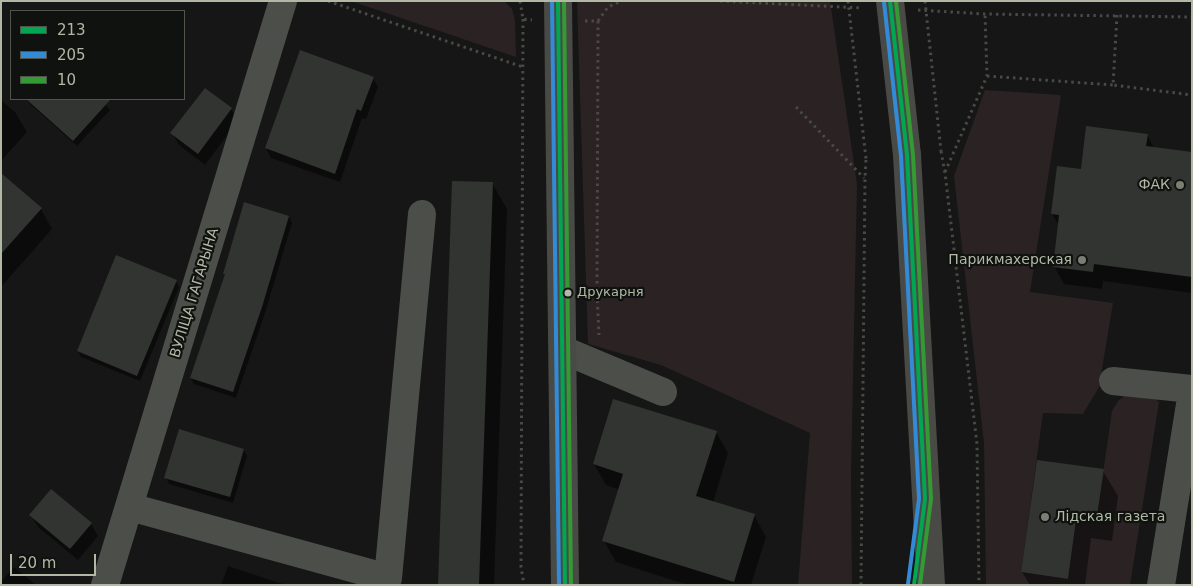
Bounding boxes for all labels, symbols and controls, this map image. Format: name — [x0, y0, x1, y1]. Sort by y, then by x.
legend — [10, 10, 185, 100]
text: 213 — [57, 21, 86, 39]
text: 205 — [57, 46, 86, 64]
text: 10 — [57, 71, 76, 89]
place label: ФАК — [1138, 177, 1170, 193]
marker: ФАК — [1174, 179, 1186, 191]
street label: ВУЛІЦА ГАГАРЫНА — [167, 226, 223, 360]
place label: Парикмахерская — [948, 252, 1072, 268]
marker: Парикмахерская — [1076, 254, 1088, 266]
place label: Друкарня — [577, 285, 643, 301]
marker: Друкарня — [563, 288, 573, 298]
place label: Лідская газета — [1055, 509, 1165, 525]
marker: Лідская газета — [1039, 511, 1051, 523]
scale bar — [12, 544, 99, 576]
text: 20 m — [18, 554, 56, 572]

